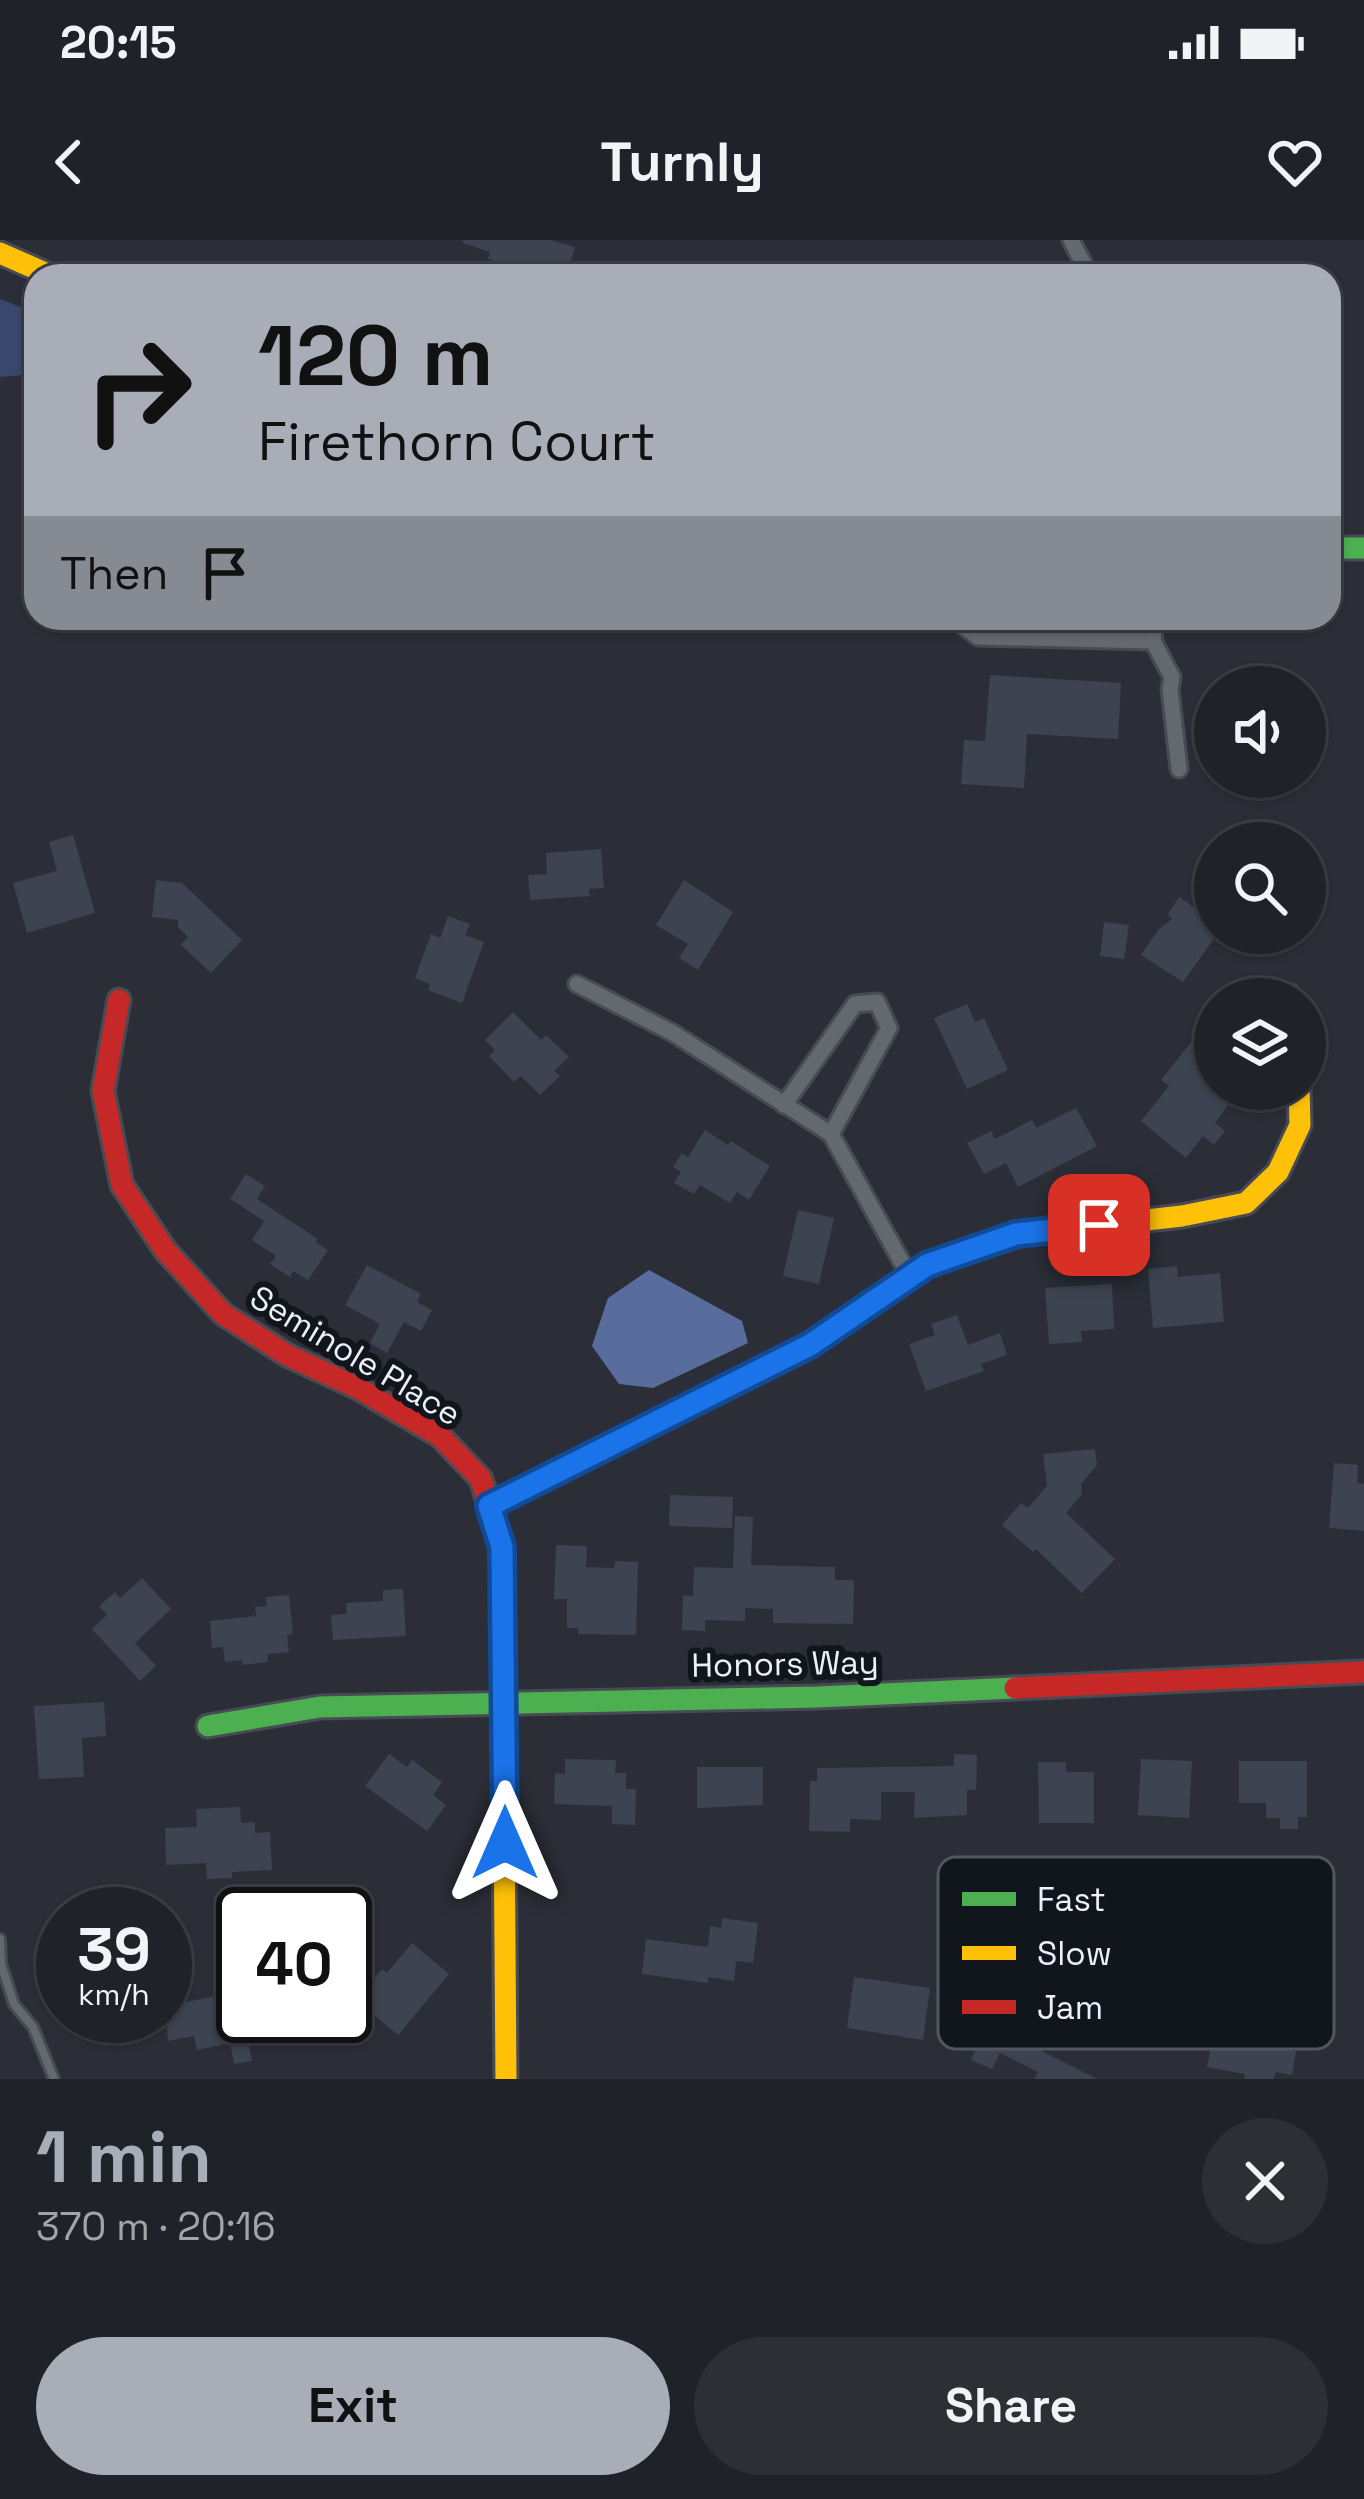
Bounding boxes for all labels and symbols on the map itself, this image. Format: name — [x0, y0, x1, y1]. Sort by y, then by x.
pin — [1048, 1174, 1150, 1276]
street label: Seminole Place — [242, 1276, 469, 1435]
street label: Honors Way — [691, 1641, 879, 1687]
position arrow — [442, 1780, 568, 1906]
legend — [938, 1857, 1334, 2049]
text: Fast — [1037, 1879, 1106, 1921]
speed limit sign: 40 — [216, 1887, 372, 2043]
text: Slow — [1037, 1933, 1112, 1975]
text: Jam — [1037, 1987, 1103, 2029]

